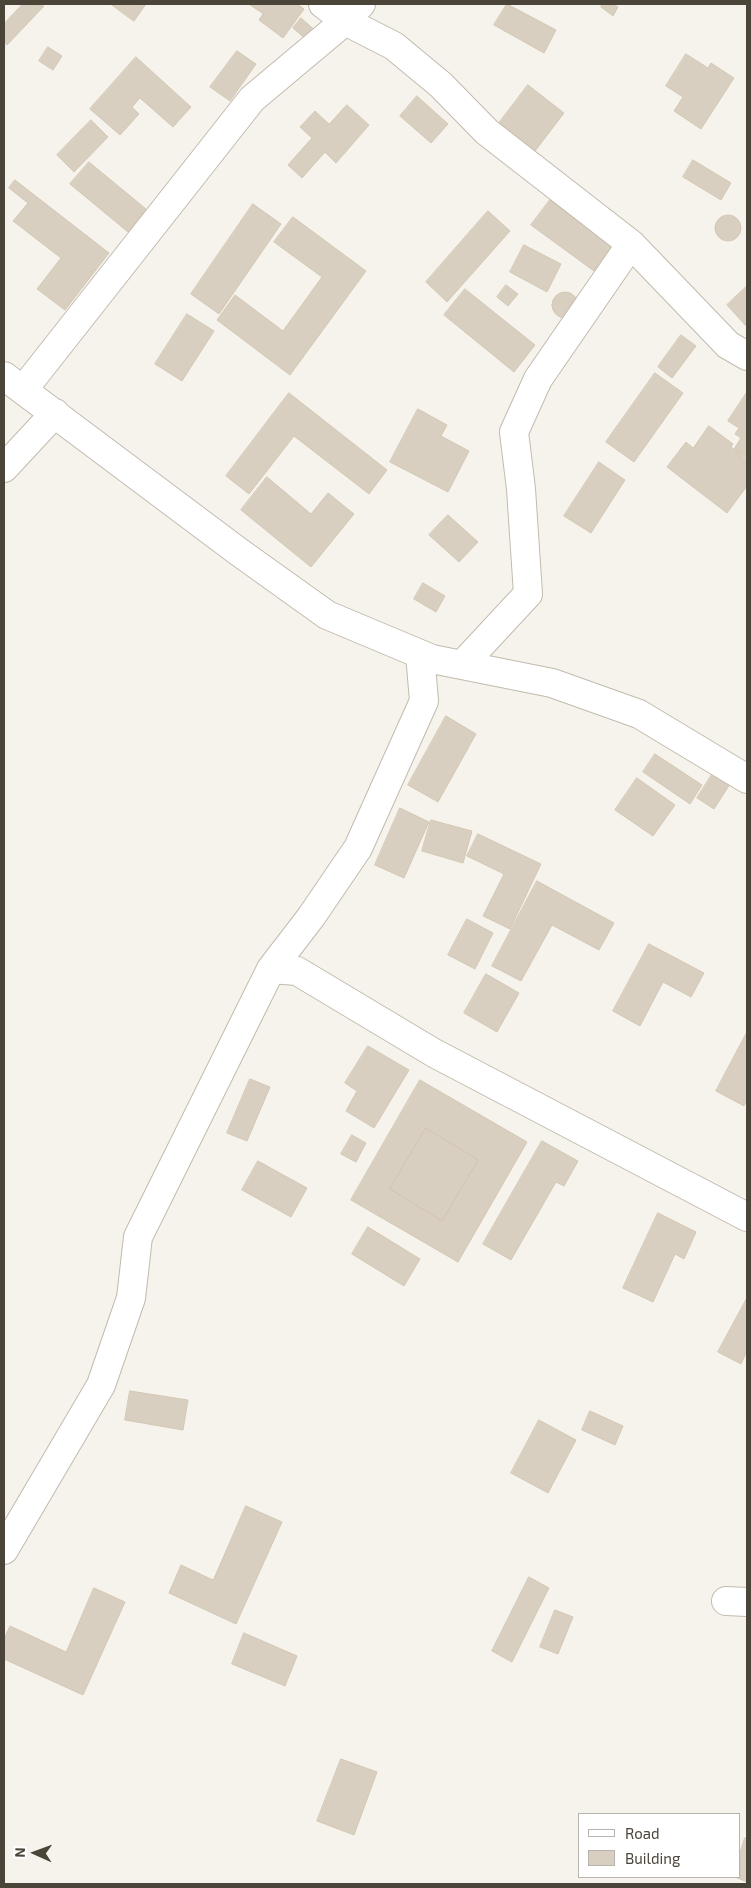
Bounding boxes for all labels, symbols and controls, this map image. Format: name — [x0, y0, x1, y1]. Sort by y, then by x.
legend — [578, 1813, 741, 1878]
text: Road — [625, 1824, 660, 1842]
north arrow — [10, 1828, 60, 1878]
text: N — [11, 1847, 28, 1858]
text: Building — [625, 1849, 680, 1867]

